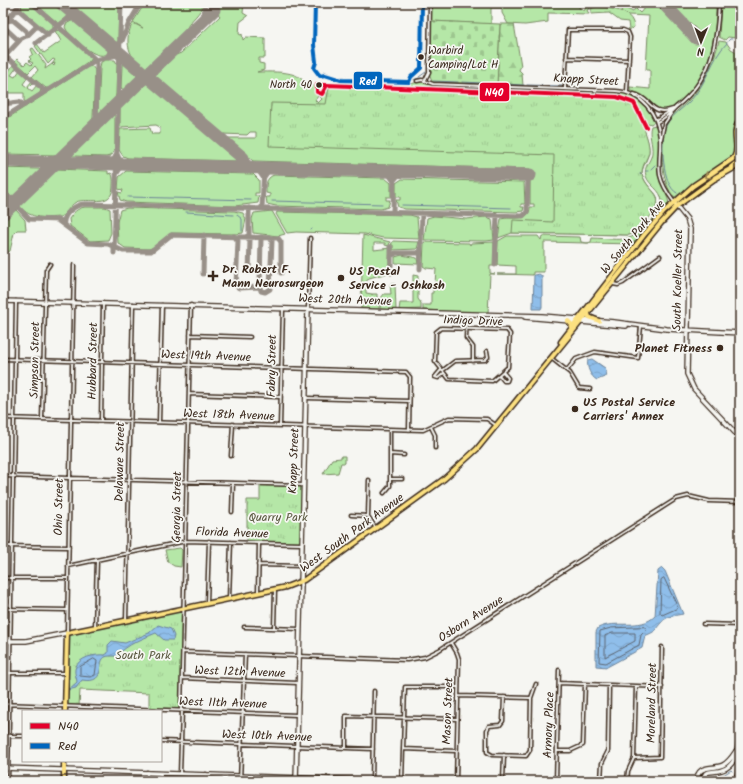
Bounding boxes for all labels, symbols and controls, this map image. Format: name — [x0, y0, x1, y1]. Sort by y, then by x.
north arrow — [681, 22, 721, 62]
place label: Warbird Camping/Lot H — [428, 42, 498, 74]
text: N — [697, 42, 704, 60]
marker: Warbird Camping/Lot H — [416, 52, 426, 62]
street label: Knapp Street — [553, 69, 620, 91]
line badge: Red — [353, 71, 383, 90]
text: Red — [359, 73, 378, 91]
place label: North 40 — [270, 76, 312, 94]
marker: North 40 — [314, 80, 324, 90]
line badge: N40 — [479, 82, 510, 102]
text: N40 — [485, 84, 504, 102]
one-way arrow — [705, 171, 712, 178]
street label: W South Park Ave — [596, 195, 670, 278]
street label: South Koeller Street — [668, 229, 688, 331]
place label: Dr. Robert F. Mann Neurosurgeon — [222, 260, 324, 293]
place label: US Postal Service - Oshkosh — [349, 262, 445, 295]
marker: Dr. Robert F. Mann Neurosurgeon — [207, 270, 219, 282]
marker: US Postal Service - Oshkosh — [336, 273, 346, 283]
street label: West 20th Avenue — [298, 289, 393, 311]
street label: Indigo Drive — [443, 310, 504, 332]
street label: Simpson Street — [25, 321, 45, 399]
street label: Hubbard Street — [83, 322, 103, 400]
street label: Fabry Street — [262, 334, 282, 398]
place label: Planet Fitness — [635, 339, 712, 358]
marker: Planet Fitness — [715, 343, 725, 353]
street label: West 19th Avenue — [161, 345, 252, 367]
place label: US Postal Service Carriers' Annex — [583, 393, 675, 426]
street label: West 18th Avenue — [183, 404, 276, 426]
marker: US Postal Service Carriers' Annex — [570, 404, 580, 414]
street label: Delaware Street — [110, 421, 130, 502]
street label: Knapp Street — [283, 427, 305, 494]
street label: Georgia Street — [167, 471, 187, 543]
street label: Ohio Street — [49, 478, 69, 536]
street label: West South Park Avenue — [296, 488, 409, 577]
park label: Quarry Park — [248, 508, 308, 527]
street label: Florida Avenue — [195, 522, 270, 544]
street label: Osborn Avenue — [434, 590, 508, 647]
park label: South Park — [115, 646, 171, 665]
street label: West 12th Avenue — [194, 661, 287, 683]
street label: Moreland Street — [642, 662, 662, 743]
street label: Mason Street — [437, 677, 459, 745]
street label: Armory Place — [538, 691, 560, 759]
street label: West 11th Avenue — [179, 692, 268, 714]
legend — [22, 710, 162, 762]
text: N40 — [58, 717, 79, 736]
street label: West 10th Avenue — [222, 725, 313, 747]
text: Red — [58, 737, 77, 756]

